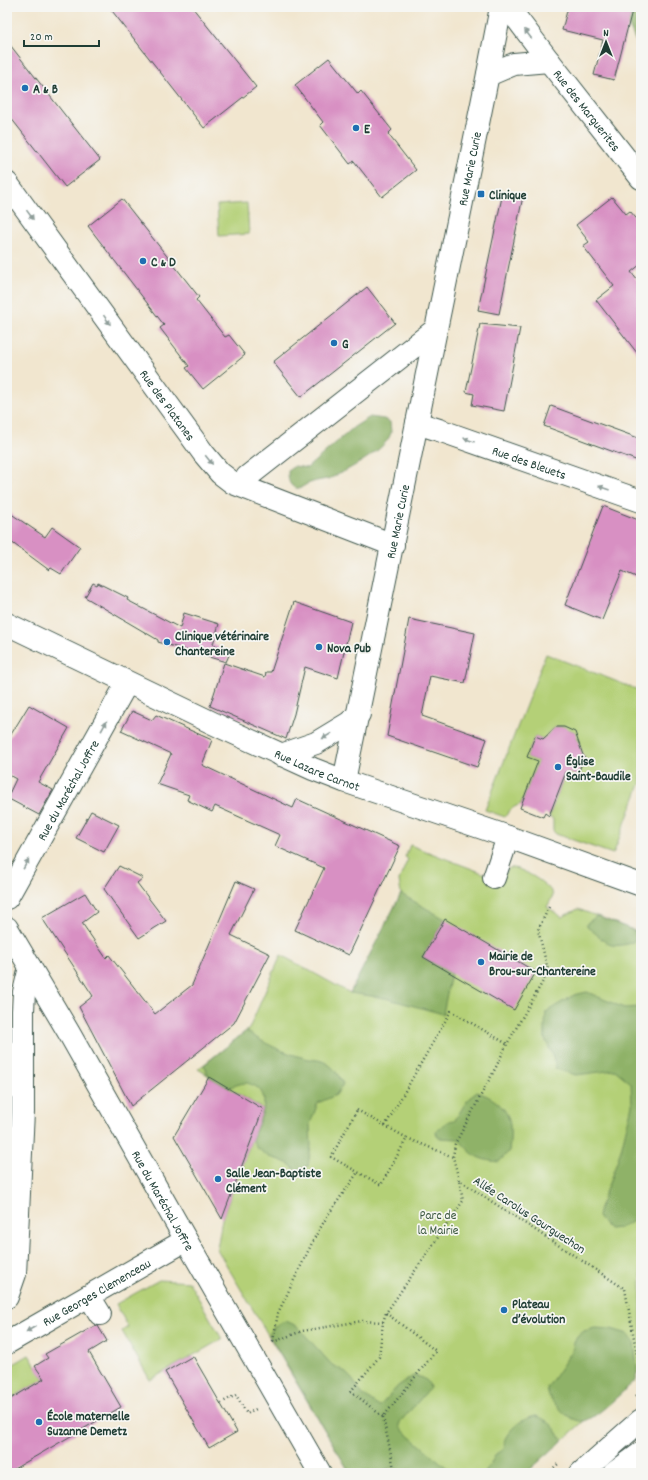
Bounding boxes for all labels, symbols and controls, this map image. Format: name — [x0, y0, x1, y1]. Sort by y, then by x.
scale bar — [24, 22, 99, 48]
north arrow — [586, 22, 626, 62]
text: N — [603, 26, 609, 42]
text: 20 m — [30, 29, 53, 46]
one-way arrow — [524, 29, 532, 40]
street label: Rue des Marguerites — [547, 66, 624, 157]
place label: A & B — [33, 81, 58, 100]
marker: A & B — [20, 83, 30, 93]
place label: E — [364, 121, 371, 140]
marker: E — [351, 123, 361, 133]
street label: Rue Marie Curie — [454, 130, 488, 208]
place label: Clinique — [489, 187, 527, 206]
marker: Clinique — [476, 189, 486, 199]
one-way arrow — [26, 209, 34, 220]
place label: C & D — [151, 254, 176, 273]
marker: C & D — [138, 256, 148, 266]
one-way arrow — [103, 314, 111, 325]
place label: G — [342, 336, 349, 355]
marker: G — [329, 338, 339, 348]
street label: Rue des Platanes — [134, 366, 199, 446]
one-way arrow — [462, 437, 474, 443]
street label: Rue des Bleuets — [489, 442, 568, 486]
one-way arrow — [205, 454, 214, 465]
street label: Rue Marie Curie — [383, 483, 416, 561]
one-way arrow — [598, 485, 610, 491]
place label: Clinique vétérinaire Chantereine — [175, 628, 269, 662]
marker: Clinique vétérinaire Chantereine — [162, 637, 172, 647]
place label: Nova Pub — [327, 640, 371, 659]
marker: Nova Pub — [314, 642, 324, 652]
one-way arrow — [100, 720, 107, 732]
one-way arrow — [321, 732, 333, 739]
street label: Rue du Maréchal Joffre — [34, 737, 106, 845]
street label: Rue Lazare Carnot — [271, 746, 362, 798]
place label: Église Saint-Baudile — [566, 753, 631, 787]
marker: Église Saint-Baudile — [553, 762, 563, 772]
one-way arrow — [23, 858, 30, 870]
place label: Mairie de Brou-sur-Chantereine — [489, 948, 596, 982]
marker: Mairie de Brou-sur-Chantereine — [476, 957, 486, 967]
street label: Rue du Maréchal Joffre — [125, 1148, 198, 1256]
place label: Salle Jean-Baptiste Clément — [226, 1165, 321, 1199]
street label: Allée Carolus Gourguechon — [469, 1173, 589, 1260]
marker: Salle Jean-Baptiste Clément — [213, 1174, 223, 1184]
park label: Parc de la Mairie — [417, 1207, 459, 1241]
street label: Rue Georges Clemenceau — [40, 1255, 155, 1332]
place label: Plateau d’évolution — [512, 1296, 565, 1330]
marker: Plateau d’évolution — [499, 1305, 509, 1315]
one-way arrow — [25, 1326, 37, 1333]
place label: École maternelle Suzanne Demetz — [47, 1408, 130, 1442]
marker: École maternelle Suzanne Demetz — [34, 1417, 44, 1427]

